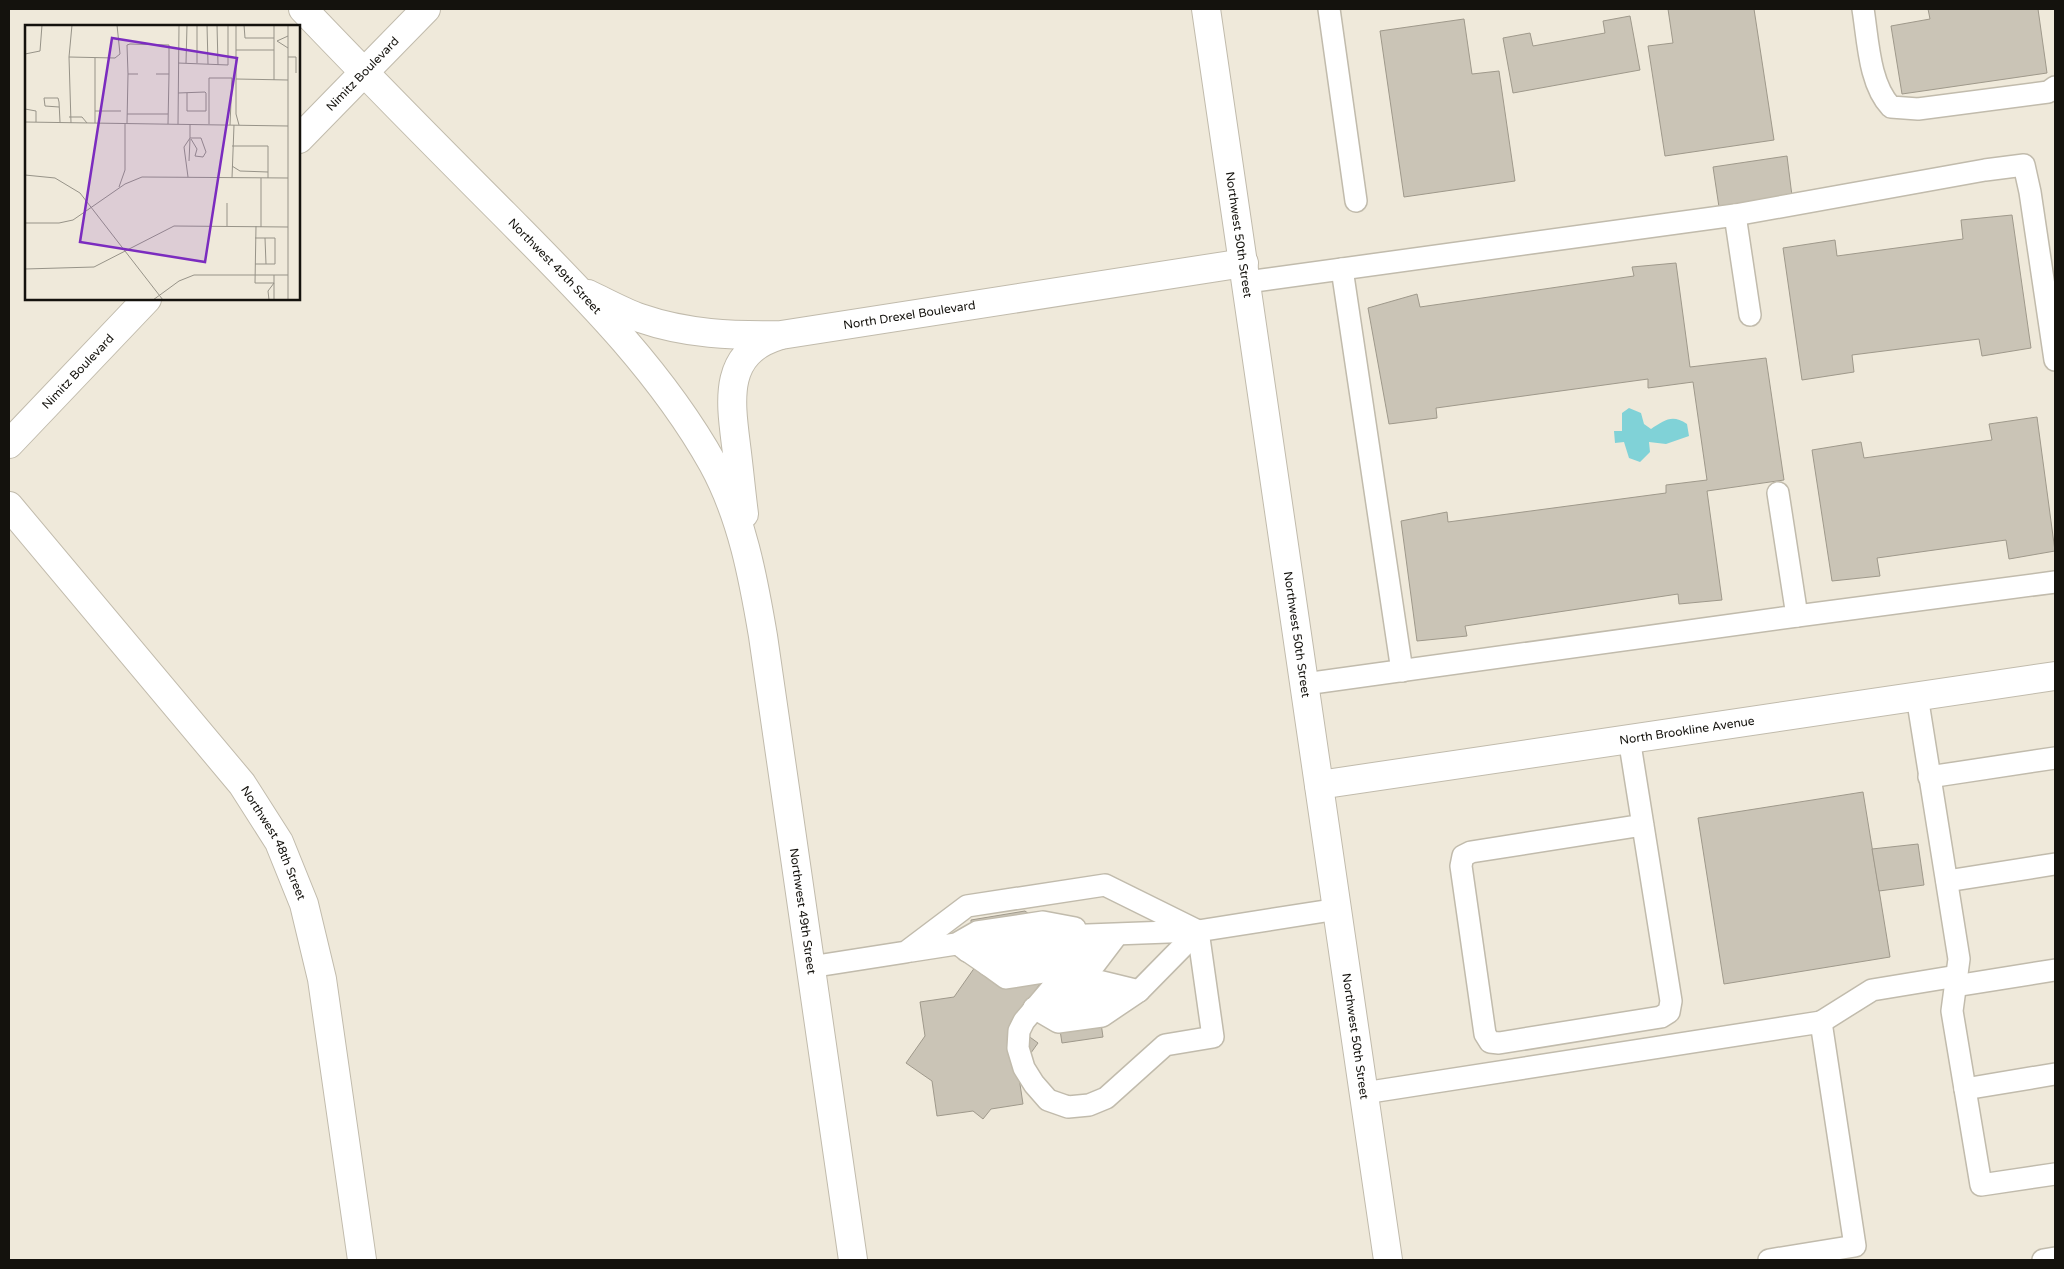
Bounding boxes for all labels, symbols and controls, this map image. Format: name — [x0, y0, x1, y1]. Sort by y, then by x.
inset map — [25, 25, 300, 300]
street label: Nimitz Boulevard — [323, 34, 402, 114]
street label: Northwest 50th Street — [1223, 171, 1255, 299]
street label: Northwest 49th Street — [505, 216, 604, 317]
street label: North Drexel Boulevard — [842, 298, 976, 332]
street label: Nimitz Boulevard — [39, 331, 117, 412]
street label: Northwest 50th Street — [1281, 570, 1313, 699]
street label: North Brookline Avenue — [1618, 714, 1756, 747]
street label: Northwest 48th Street — [238, 783, 309, 903]
street label: Northwest 49th Street — [787, 847, 819, 976]
street label: Northwest 50th Street — [1339, 972, 1372, 1101]

